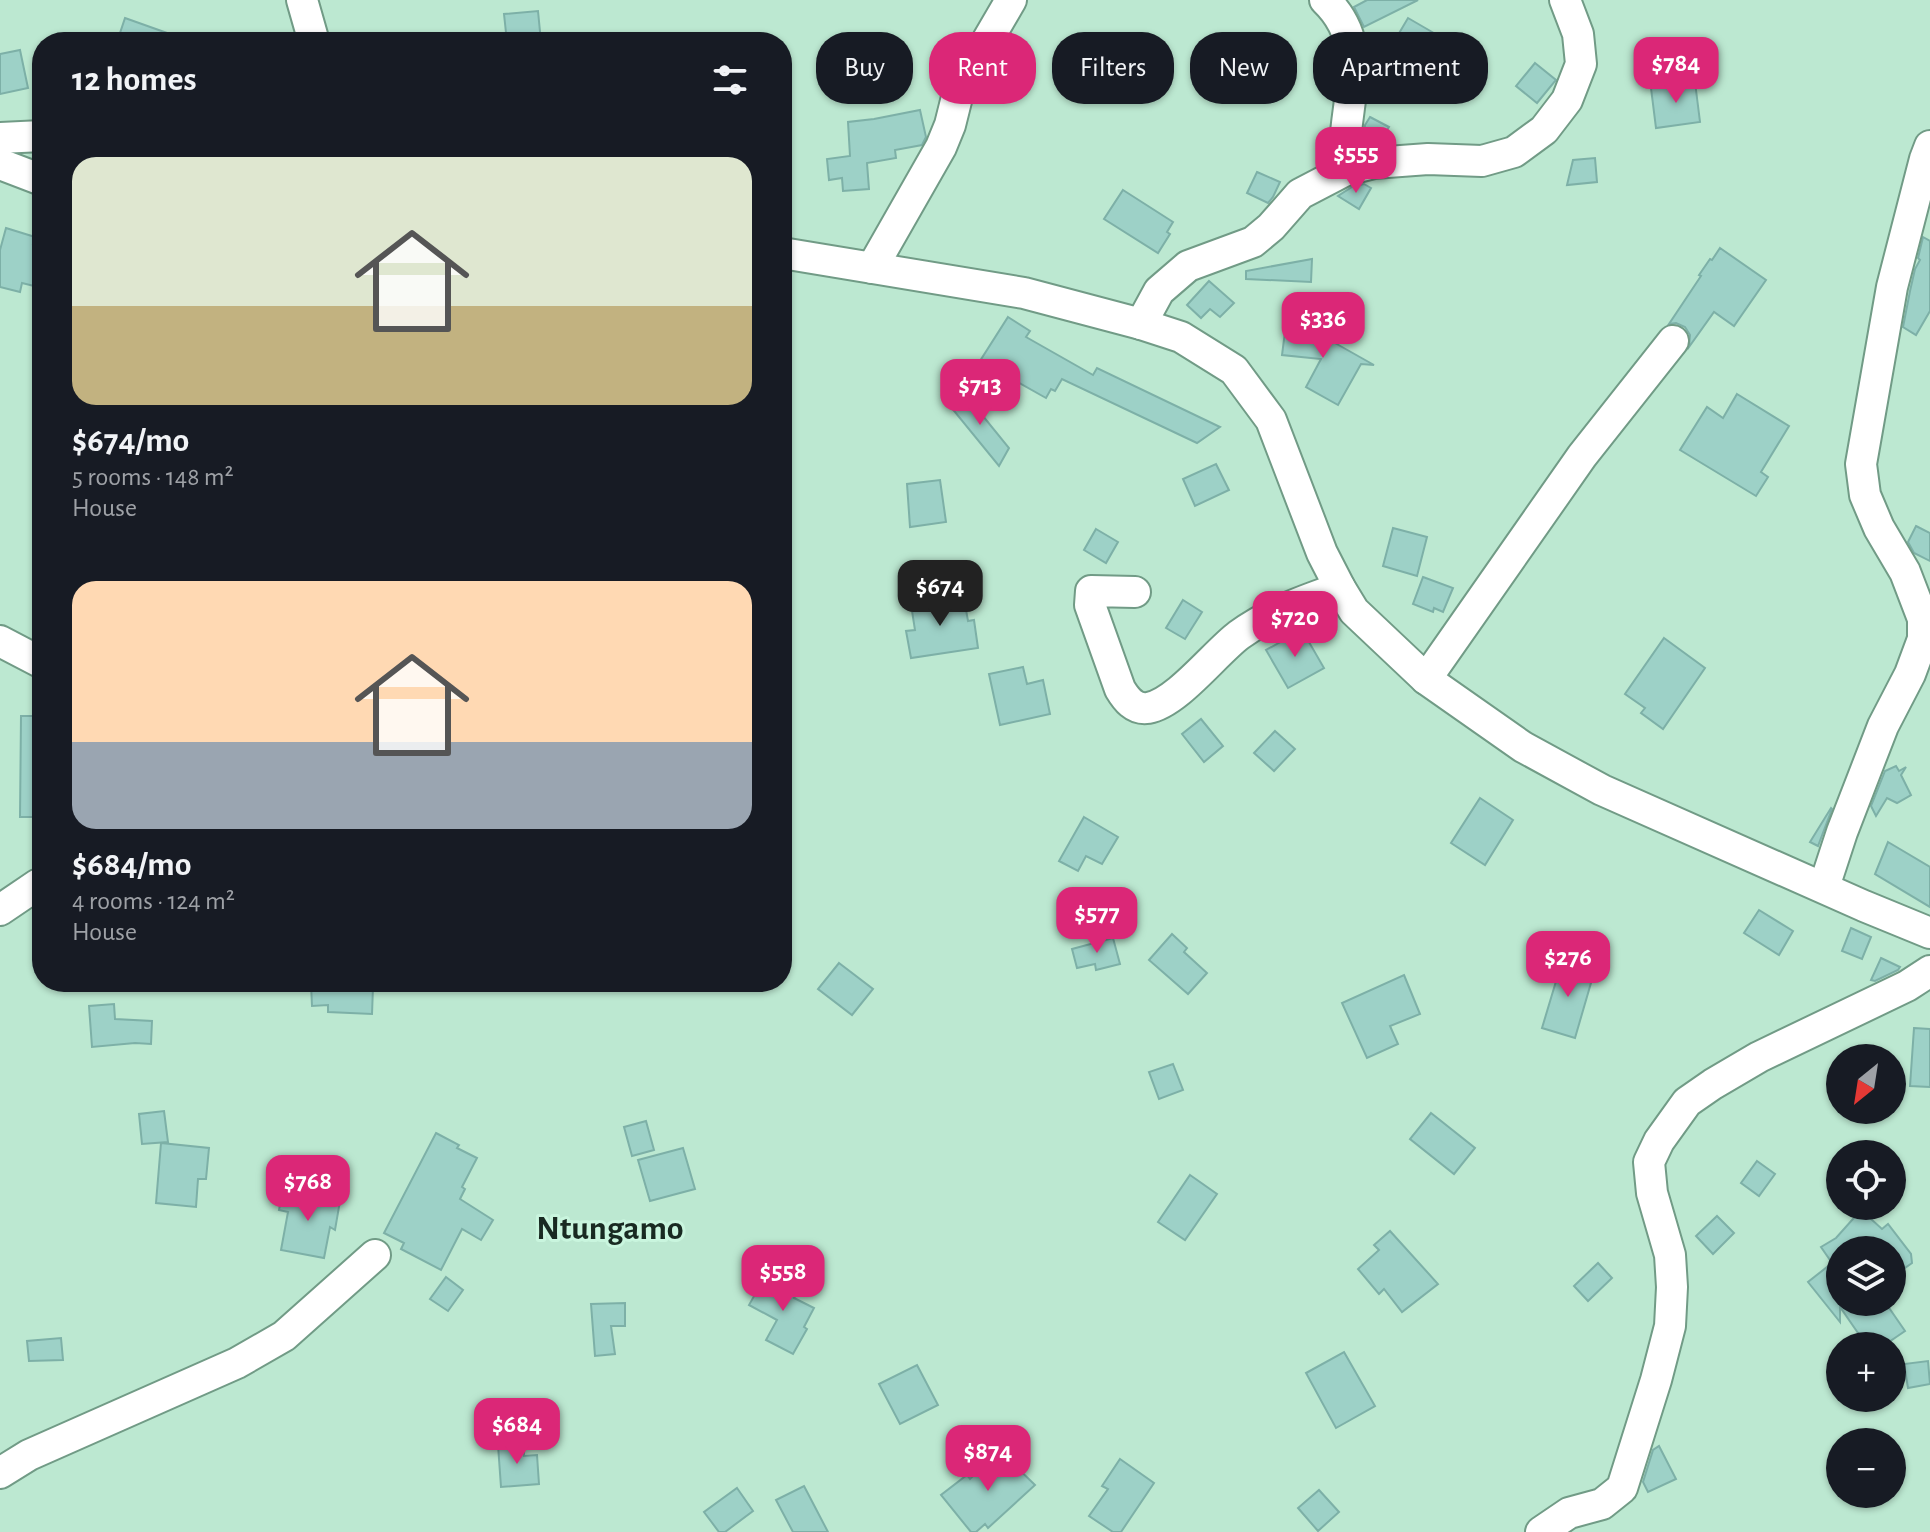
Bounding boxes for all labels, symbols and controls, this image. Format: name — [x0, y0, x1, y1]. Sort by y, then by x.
chip: Buy — [816, 32, 913, 104]
chip: Rent — [929, 32, 1036, 104]
chip: Filters — [1052, 32, 1174, 104]
chip: New — [1190, 32, 1297, 104]
chip: Apartment — [1313, 32, 1488, 104]
pin: $784 — [1629, 37, 1723, 105]
text: $784 — [1652, 50, 1700, 76]
icon: filters — [708, 58, 752, 102]
text: 12 homes — [72, 63, 197, 97]
pin: $555 — [1309, 127, 1403, 195]
text: $555 — [1333, 140, 1379, 166]
icon: home — [340, 209, 484, 353]
pin: $336 — [1276, 292, 1370, 360]
text: $336 — [1300, 305, 1346, 331]
pin: $713 — [933, 359, 1027, 427]
text: $713 — [958, 372, 1002, 398]
text: $674/mo — [72, 424, 189, 458]
text: 5 rooms · 148 m² — [72, 464, 234, 490]
text: House — [72, 495, 137, 521]
pin: $674 — [893, 560, 987, 628]
text: $674 — [916, 573, 964, 599]
pin: $720 — [1248, 591, 1342, 659]
text: $720 — [1271, 604, 1319, 630]
icon: home — [340, 633, 484, 777]
text: $684/mo — [72, 848, 191, 882]
pin: $577 — [1050, 887, 1144, 955]
text: 4 rooms · 124 m² — [72, 888, 235, 914]
text: $577 — [1074, 900, 1120, 926]
text: House — [72, 919, 137, 945]
pin: $276 — [1521, 931, 1615, 999]
text: $276 — [1544, 944, 1592, 970]
north arrow — [1826, 1044, 1906, 1124]
map controls — [1826, 1044, 1906, 1508]
button: locate — [1826, 1140, 1906, 1220]
pin: $768 — [261, 1155, 355, 1223]
text: $768 — [284, 1168, 332, 1194]
district label: Ntungamo — [536, 1212, 684, 1246]
button: layers — [1826, 1236, 1906, 1316]
pin: $558 — [736, 1245, 830, 1313]
text: $558 — [760, 1258, 806, 1284]
button: + — [1826, 1332, 1906, 1412]
pin: $684 — [470, 1398, 564, 1466]
text: $684 — [492, 1411, 542, 1437]
pin: $874 — [941, 1425, 1035, 1493]
button: − — [1826, 1428, 1906, 1508]
text: $874 — [964, 1438, 1012, 1464]

